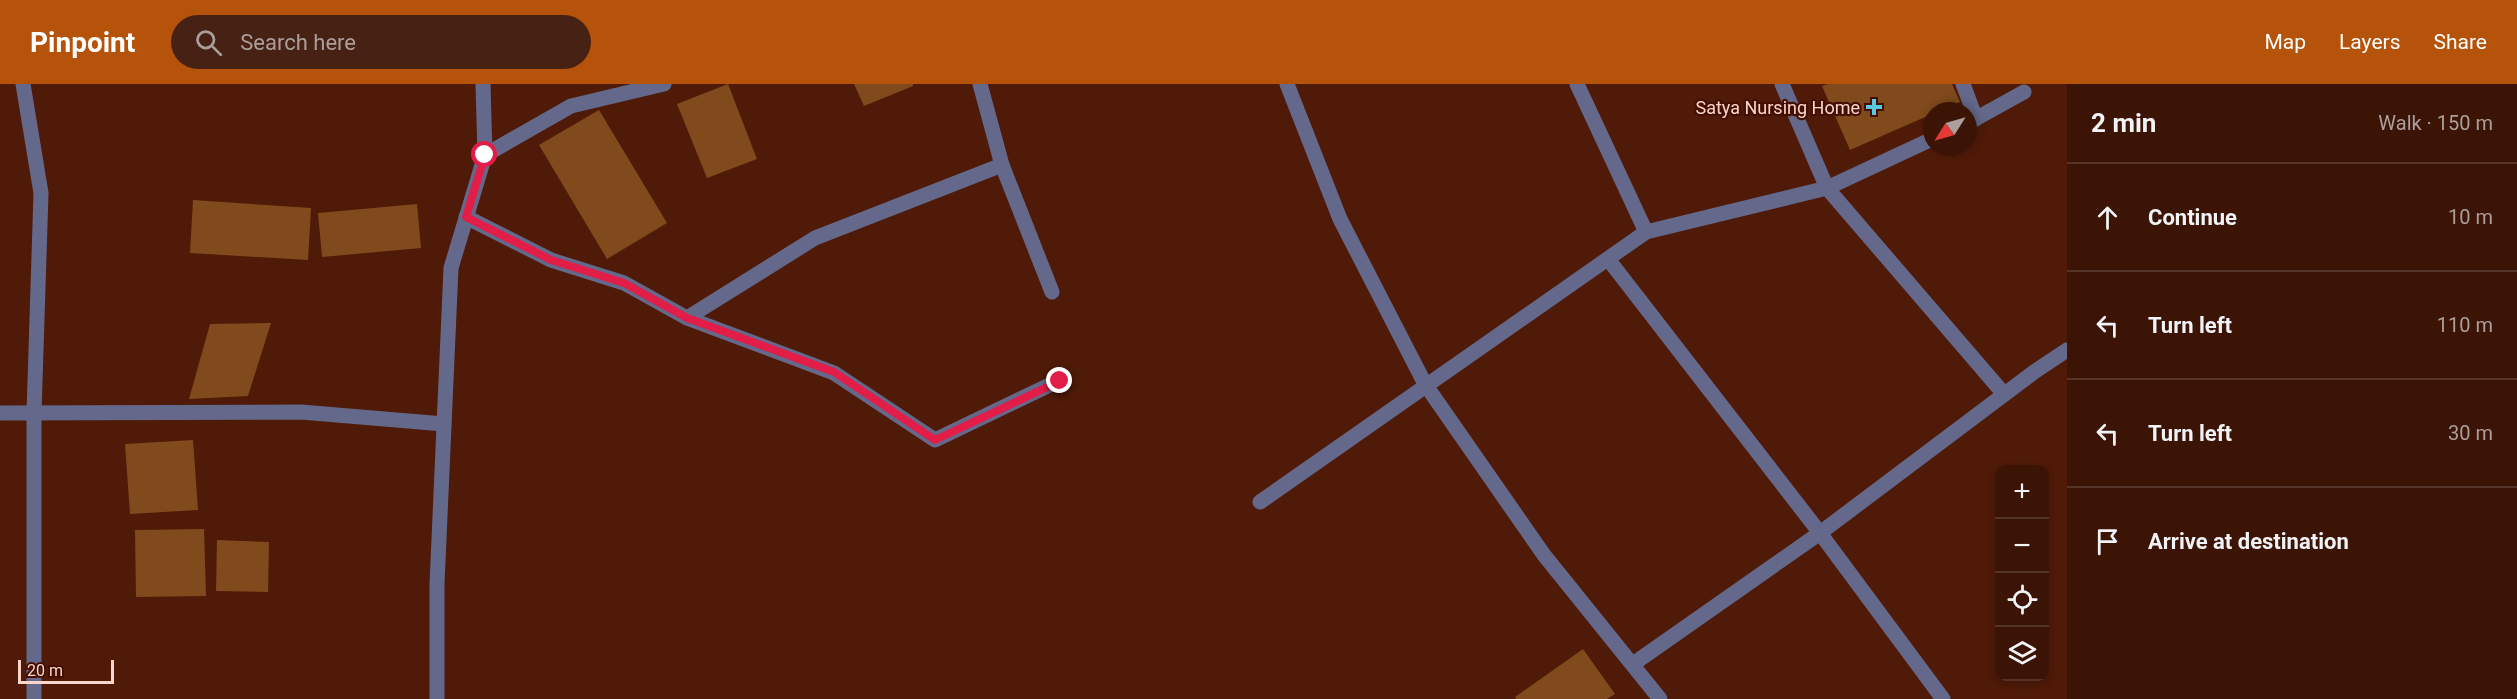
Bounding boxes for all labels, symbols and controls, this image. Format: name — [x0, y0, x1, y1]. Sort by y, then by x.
search box — [171, 15, 591, 69]
text: Pinpoint — [30, 26, 135, 59]
icon: search — [192, 26, 225, 59]
text: Search here — [240, 30, 356, 55]
text: Map — [2264, 30, 2306, 54]
text: Layers — [2339, 30, 2400, 54]
text: Share — [2433, 30, 2487, 54]
place label: Satya Nursing Home — [1696, 97, 1860, 118]
marker: Satya Nursing Home — [1865, 98, 1883, 116]
north arrow — [1923, 102, 1977, 156]
text: 2 min — [2091, 108, 2156, 138]
text: Walk · 150 m — [2378, 111, 2493, 135]
route start — [471, 141, 497, 167]
icon: ahead — [2091, 201, 2124, 234]
text: Continue — [2148, 205, 2237, 230]
text: 10 m — [2448, 205, 2493, 229]
icon: left — [2091, 309, 2124, 342]
text: Turn left — [2148, 313, 2232, 338]
text: 110 m — [2437, 313, 2493, 337]
route end — [1046, 367, 1072, 393]
icon: left — [2091, 417, 2124, 450]
text: Turn left — [2148, 421, 2232, 446]
text: 30 m — [2448, 421, 2493, 445]
map controls — [1995, 465, 2049, 681]
button: + — [1995, 465, 2049, 519]
button: − — [1995, 519, 2049, 573]
icon: arrive — [2091, 525, 2124, 558]
text: Arrive at destination — [2148, 529, 2349, 554]
button: locate — [1995, 573, 2049, 627]
button: layers — [1995, 627, 2049, 681]
scale bar — [18, 657, 114, 684]
text: 20 m — [27, 661, 63, 680]

